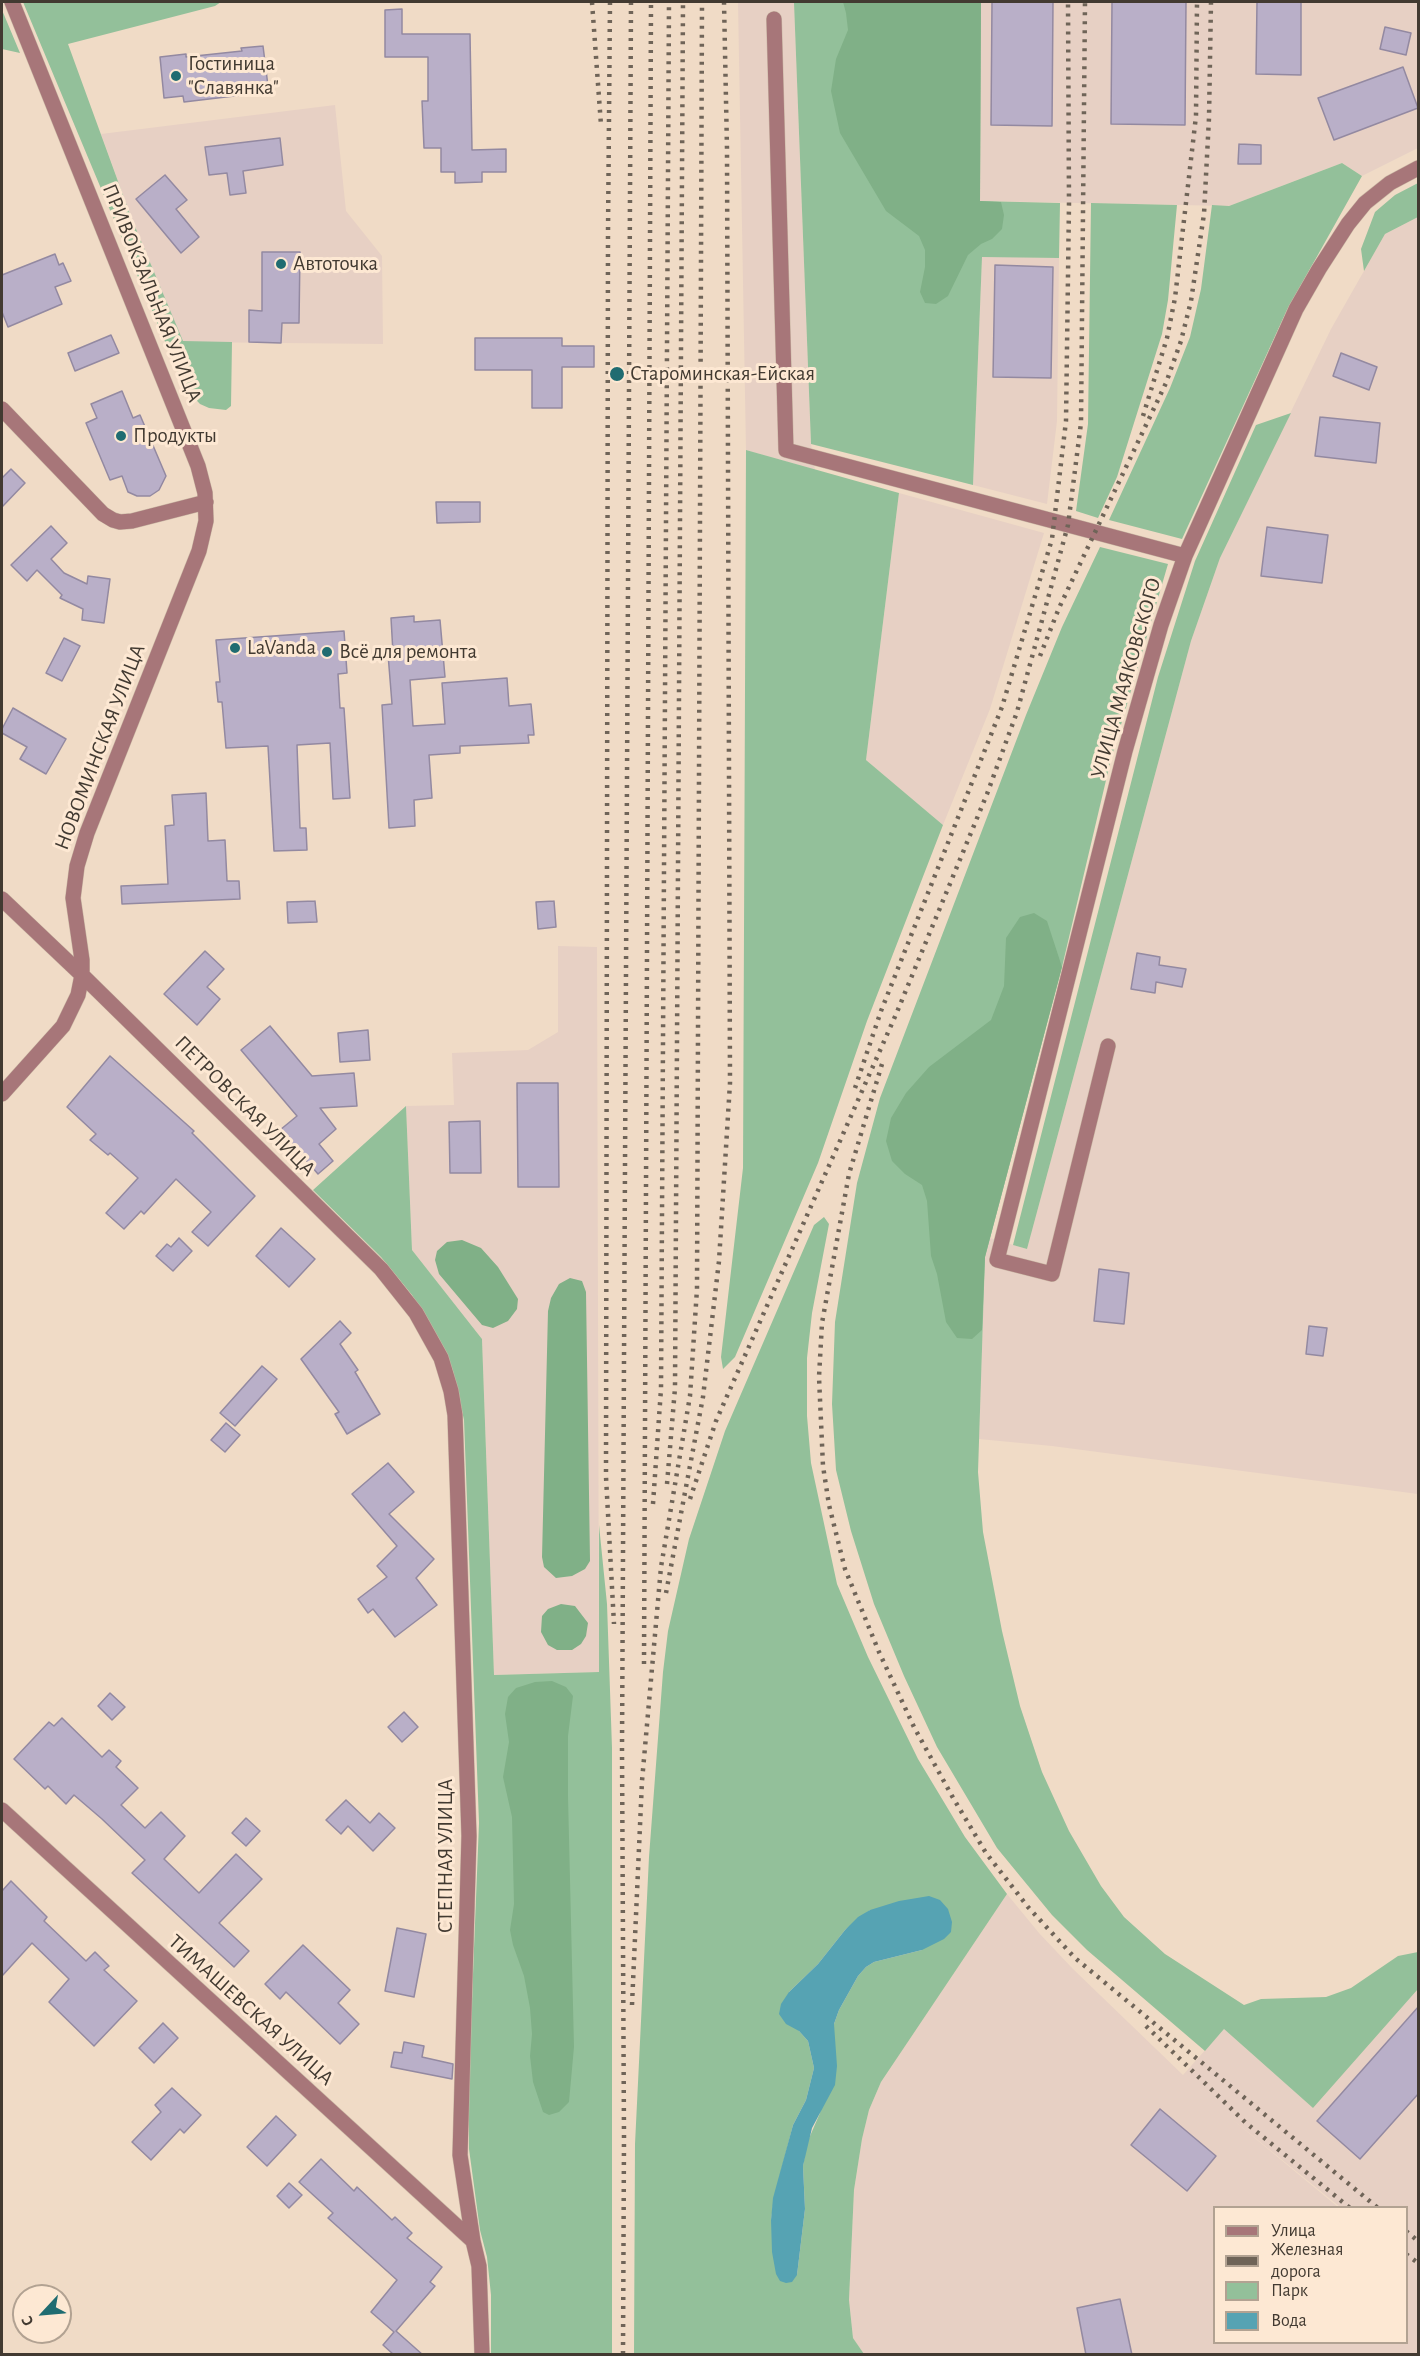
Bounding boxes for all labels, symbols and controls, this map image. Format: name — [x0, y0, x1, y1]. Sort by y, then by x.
place label: Гостиница "Славянка" — [188, 51, 279, 101]
marker: Гостиница "Славянка" — [169, 69, 183, 83]
street label: ПРИВОКЗАЛЬНАЯ УЛИЦА — [97, 180, 207, 406]
place label: Автоточка — [293, 251, 378, 277]
marker: Автоточка — [274, 257, 288, 271]
place label: Староминская-Ейская — [630, 361, 815, 387]
marker: Староминская-Ейская — [608, 365, 626, 383]
place label: Продукты — [133, 423, 217, 449]
marker: Продукты — [114, 429, 128, 443]
street label: УЛИЦА МАЯКОВСКОГО — [1085, 575, 1167, 781]
place label: LaVanda — [247, 635, 316, 661]
place label: Всё для ремонта — [339, 639, 477, 665]
street label: НОВОМИНСКАЯ УЛИЦА — [49, 641, 151, 853]
marker: LaVanda — [228, 641, 242, 655]
marker: Всё для ремонта — [320, 645, 334, 659]
street label: ПЕТРОВСКАЯ УЛИЦА — [169, 1030, 321, 1182]
street label: СТЕПНАЯ УЛИЦА — [433, 1779, 459, 1933]
street label: ТИМАШЕВСКАЯ УЛИЦА — [163, 1929, 339, 2091]
legend — [1213, 2206, 1408, 2344]
text: Улица — [1271, 2222, 1316, 2240]
text: Железная дорога — [1271, 2241, 1343, 2281]
text: Парк — [1271, 2282, 1308, 2300]
north arrow — [12, 2284, 72, 2344]
text: Вода — [1271, 2312, 1307, 2330]
text: С — [18, 2314, 37, 2329]

